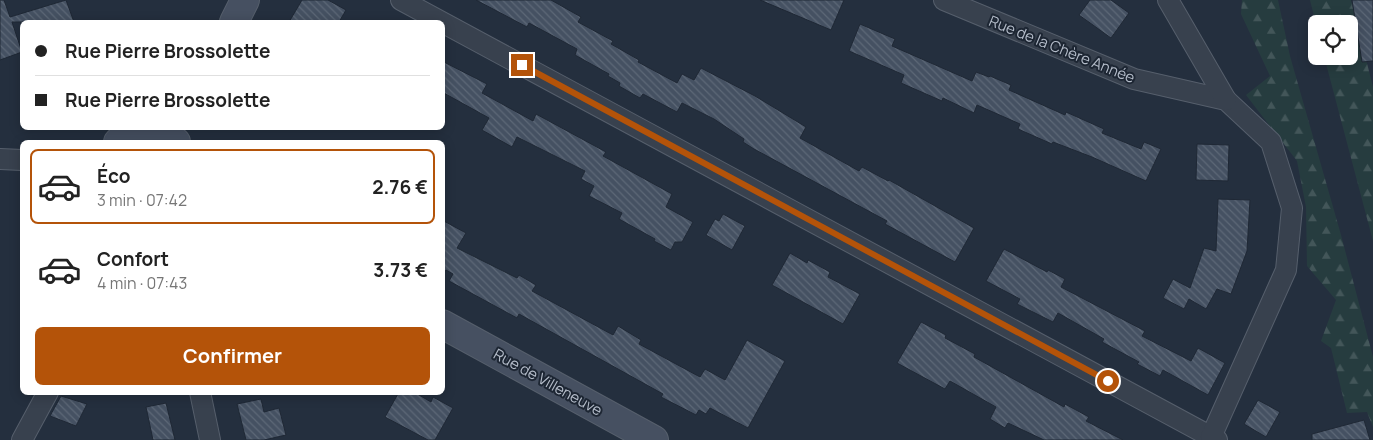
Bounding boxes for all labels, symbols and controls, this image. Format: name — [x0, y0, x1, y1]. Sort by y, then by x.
street label: Rue de la Chère Année — [986, 10, 1138, 88]
map controls — [1308, 15, 1358, 65]
button: locate — [1308, 15, 1358, 65]
text: Rue Pierre Brossolette — [65, 38, 271, 64]
route end — [511, 54, 533, 76]
text: Rue Pierre Brossolette — [65, 87, 271, 113]
text: Éco — [97, 163, 131, 189]
icon: car — [37, 164, 82, 209]
text: 2.76 € — [372, 174, 428, 200]
text: 3 min · 07:42 — [97, 189, 187, 211]
text: Confort — [97, 246, 169, 272]
icon: car — [37, 247, 82, 292]
text: 3.73 € — [373, 257, 428, 283]
text: 4 min · 07:43 — [97, 272, 187, 294]
button: Confirmer — [35, 327, 430, 385]
street label: Rue de Villeneuve — [490, 343, 606, 421]
route start — [1097, 370, 1119, 392]

